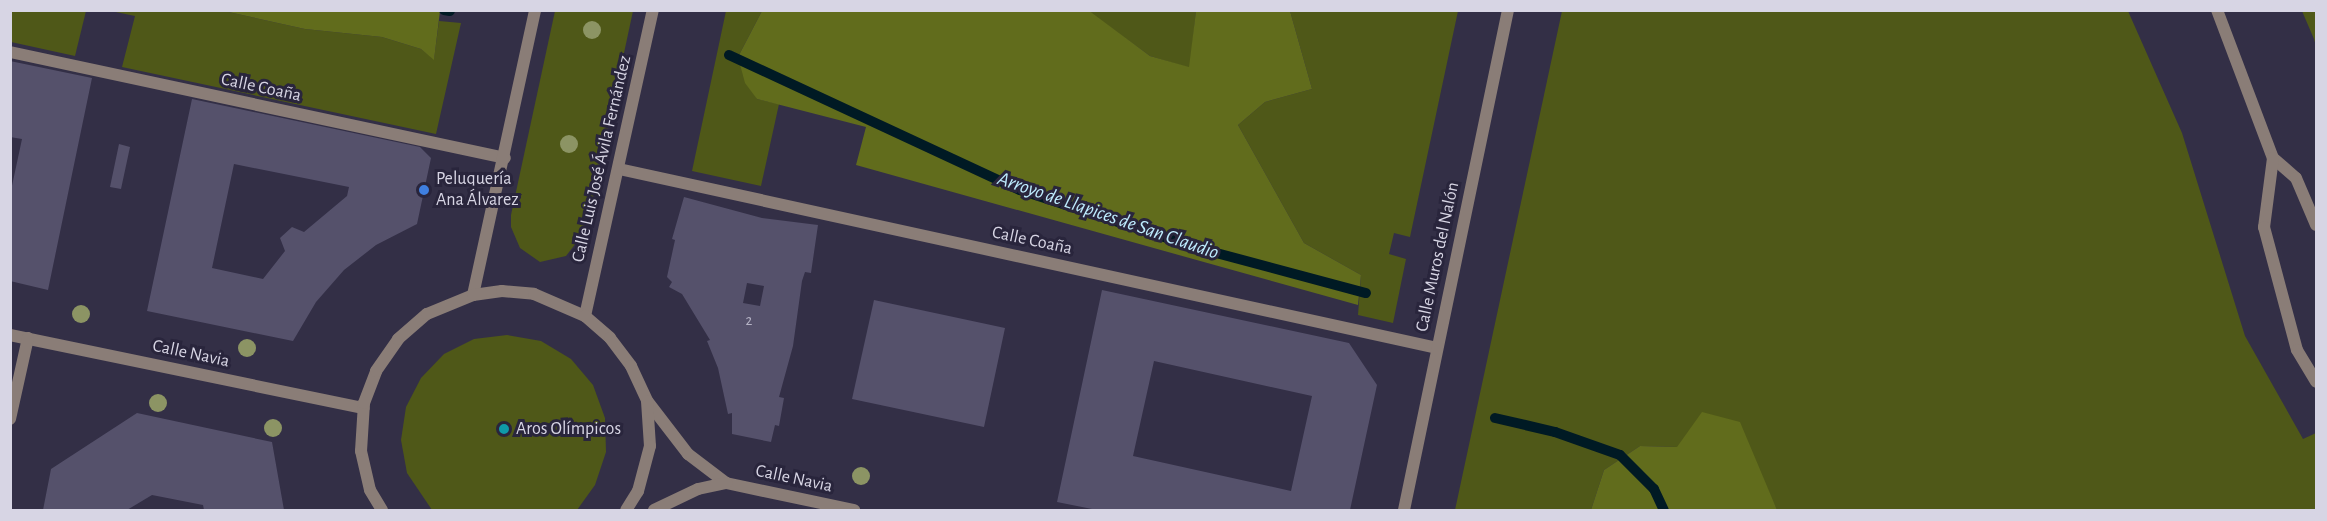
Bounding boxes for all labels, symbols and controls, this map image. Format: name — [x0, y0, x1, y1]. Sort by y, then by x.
street label: Calle Luis José Ávila Fernández — [568, 54, 636, 264]
street label: Calle Coaña — [219, 69, 303, 107]
water label: Arroyo de Llapices de San Claudio — [994, 167, 1222, 265]
place label: Peluquería Ana Álvarez — [436, 169, 519, 212]
street label: Calle Muros del Nalón — [1412, 180, 1464, 334]
marker: Peluquería Ana Álvarez — [417, 183, 431, 197]
street label: Calle Coaña — [990, 222, 1074, 260]
house number: 2 — [746, 312, 752, 330]
street label: Calle Navia — [151, 335, 231, 373]
place label: Aros Olímpicos — [516, 418, 621, 440]
marker: Aros Olímpicos — [497, 422, 511, 436]
street label: Calle Navia — [754, 460, 834, 498]

